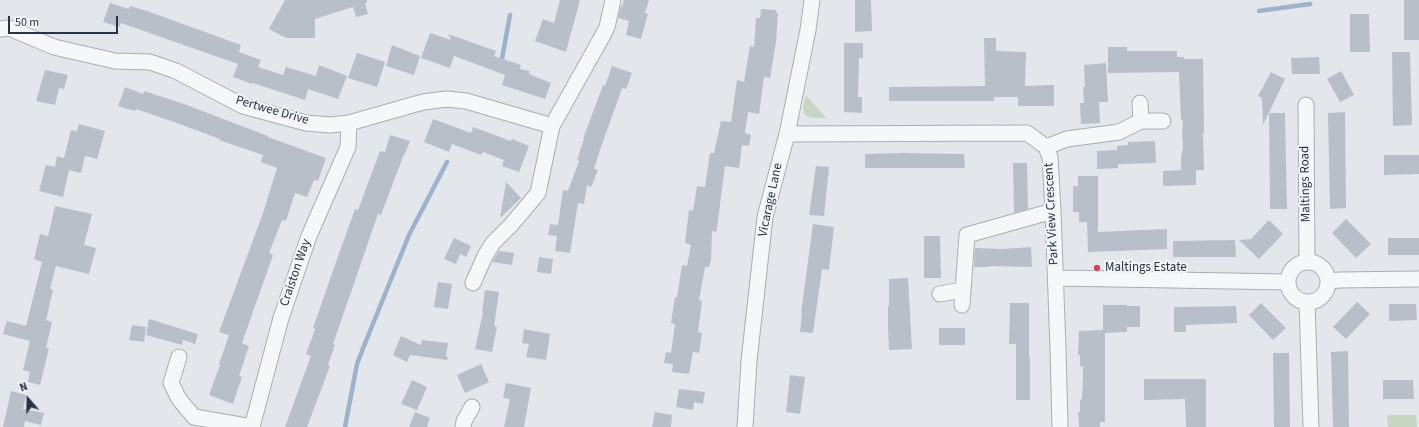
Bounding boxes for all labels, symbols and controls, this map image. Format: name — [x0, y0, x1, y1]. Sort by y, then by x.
scale bar — [10, 8, 120, 34]
text: 50 m — [15, 14, 39, 31]
street label: Pertwee Drive — [234, 93, 310, 129]
street label: Maltings Road — [1298, 146, 1314, 222]
street label: Vicarage Lane — [756, 162, 786, 238]
street label: Park View Crescent — [1042, 162, 1062, 266]
street label: Craiston Way — [277, 237, 315, 309]
place label: Maltings Estate — [1105, 260, 1187, 276]
marker: Maltings Estate — [1092, 263, 1102, 273]
north arrow — [8, 379, 48, 419]
text: N — [18, 379, 30, 396]

